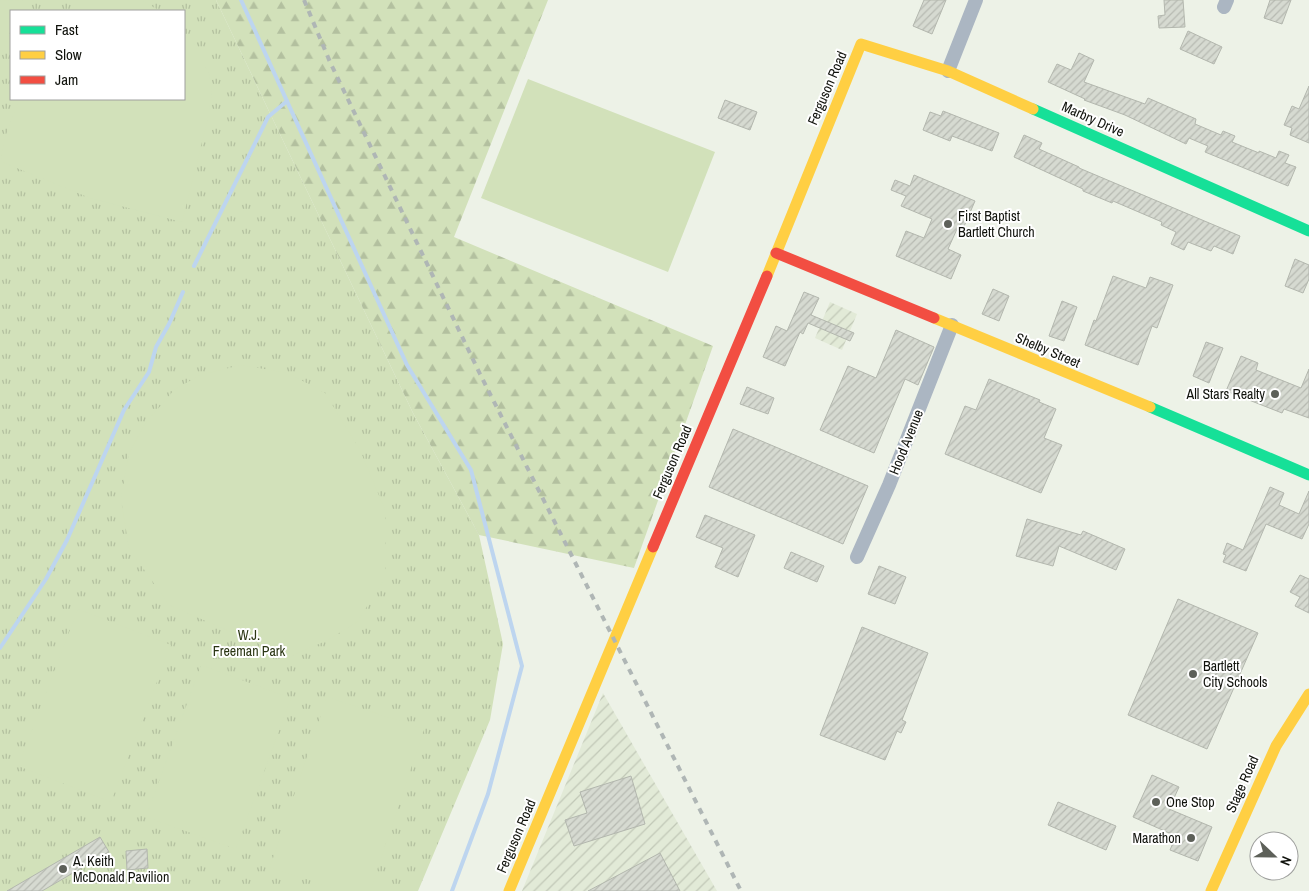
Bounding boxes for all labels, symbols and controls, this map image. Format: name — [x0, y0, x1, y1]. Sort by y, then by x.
legend — [10, 10, 185, 100]
text: Fast — [55, 19, 79, 40]
text: Slow — [55, 44, 82, 65]
street label: Ferguson Road — [803, 48, 851, 128]
text: Jam — [55, 69, 78, 90]
street label: Marbry Drive — [1059, 97, 1127, 141]
place label: First Baptist Bartlett Church — [958, 207, 1035, 241]
marker: First Baptist Bartlett Church — [942, 218, 954, 230]
street label: Shelby Street — [1013, 328, 1083, 372]
place label: All Stars Realty — [1186, 385, 1265, 403]
marker: All Stars Realty — [1269, 388, 1281, 400]
street label: Hood Avenue — [885, 407, 927, 477]
street label: Ferguson Road — [648, 422, 696, 502]
park label: W.J. Freeman Park — [213, 626, 286, 660]
place label: Bartlett City Schools — [1203, 657, 1268, 691]
marker: Bartlett City Schools — [1187, 668, 1199, 680]
street label: Stage Road — [1221, 753, 1263, 815]
place label: One Stop — [1166, 793, 1215, 811]
street label: Ferguson Road — [492, 796, 540, 876]
marker: One Stop — [1150, 796, 1162, 808]
place label: Marathon — [1133, 829, 1181, 847]
north arrow — [1249, 831, 1299, 881]
marker: Marathon — [1185, 832, 1197, 844]
place label: A. Keith McDonald Pavilion — [72, 852, 169, 886]
text: N — [1276, 854, 1296, 868]
marker: A. Keith McDonald Pavilion — [57, 863, 69, 875]

